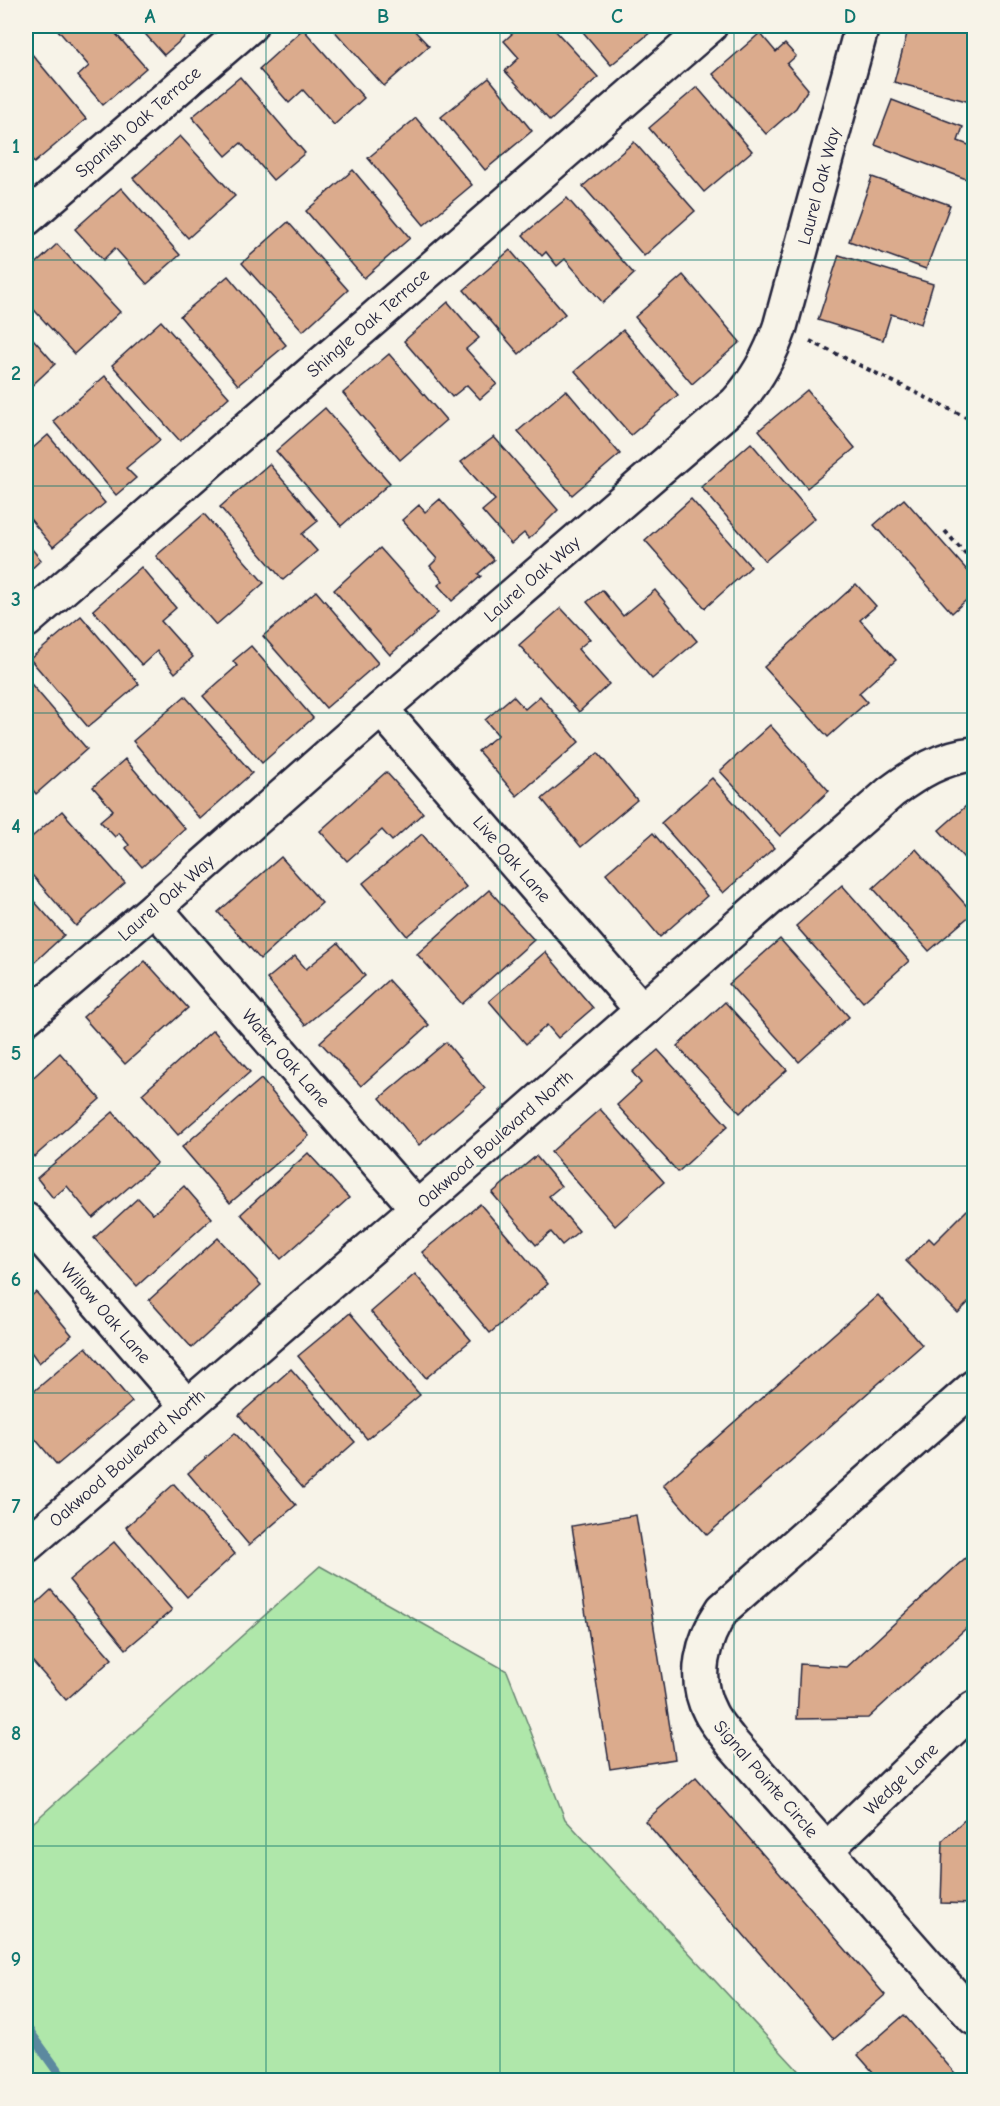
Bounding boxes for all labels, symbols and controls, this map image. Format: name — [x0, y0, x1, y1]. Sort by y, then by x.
text: A — [144, 5, 156, 28]
text: B — [377, 5, 389, 28]
text: C — [611, 5, 623, 28]
text: D — [844, 5, 856, 28]
street label: Spanish Oak Terrace — [71, 62, 205, 183]
street label: Laurel Oak Way — [794, 124, 845, 247]
text: 1 — [12, 135, 20, 158]
street label: Shingle Oak Terrace — [303, 264, 434, 382]
text: 2 — [11, 362, 21, 385]
street label: Laurel Oak Way — [480, 531, 585, 627]
text: 3 — [11, 588, 21, 611]
street label: Live Oak Lane — [468, 812, 555, 907]
text: 4 — [11, 815, 21, 838]
street label: Laurel Oak Way — [114, 850, 219, 946]
street label: Water Oak Lane — [237, 1005, 334, 1112]
text: 5 — [11, 1042, 21, 1065]
street label: Oakwood Boulevard North — [413, 1066, 577, 1213]
street label: Willow Oak Lane — [56, 1259, 155, 1368]
text: 6 — [11, 1268, 21, 1291]
street label: Oakwood Boulevard North — [45, 1385, 209, 1532]
text: 7 — [12, 1495, 21, 1518]
street label: Signal Pointe Circle — [709, 1716, 822, 1842]
text: 8 — [11, 1722, 21, 1745]
street label: Wedge Lane — [860, 1739, 943, 1820]
text: 9 — [11, 1948, 21, 1971]

